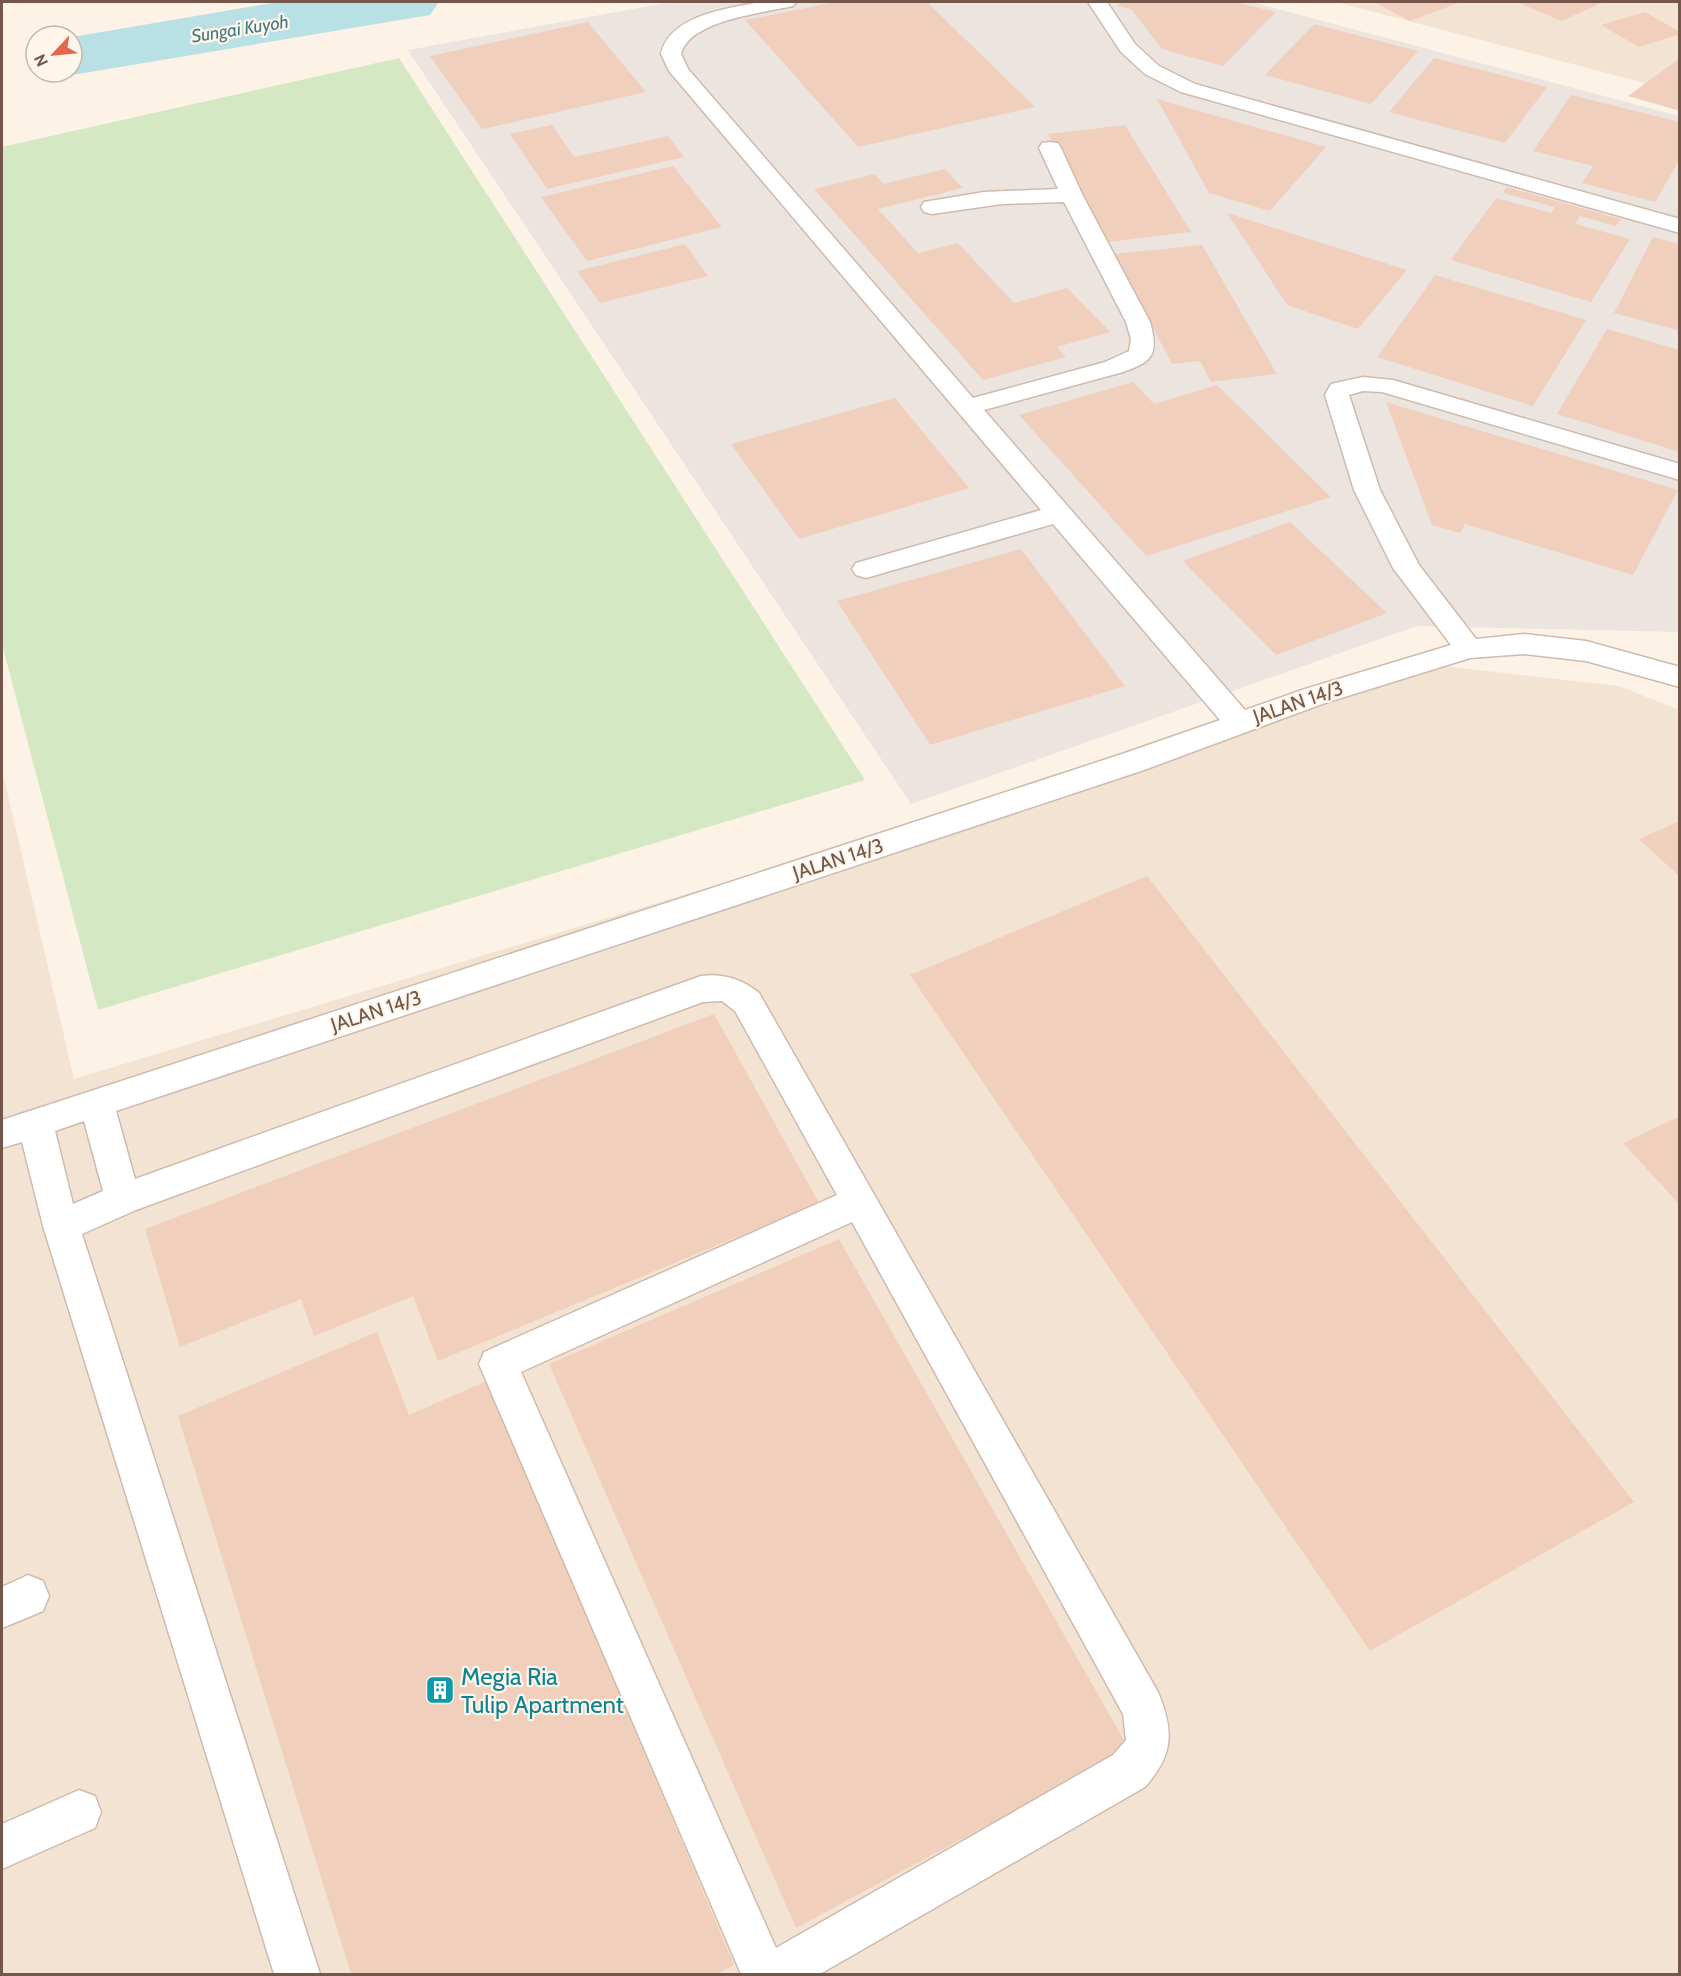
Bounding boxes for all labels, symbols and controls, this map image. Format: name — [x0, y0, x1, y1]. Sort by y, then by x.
water label: Sungai Kuyoh — [190, 10, 290, 48]
north arrow — [24, 24, 84, 84]
text: N — [30, 51, 52, 70]
street label: JALAN 14/3 — [1249, 675, 1346, 729]
street label: JALAN 14/3 — [789, 833, 886, 885]
street label: JALAN 14/3 — [327, 985, 424, 1037]
place label: Megia Ria Tulip Apartment — [461, 1662, 624, 1719]
building icon: Megia Ria Tulip Apartment — [424, 1674, 456, 1706]

